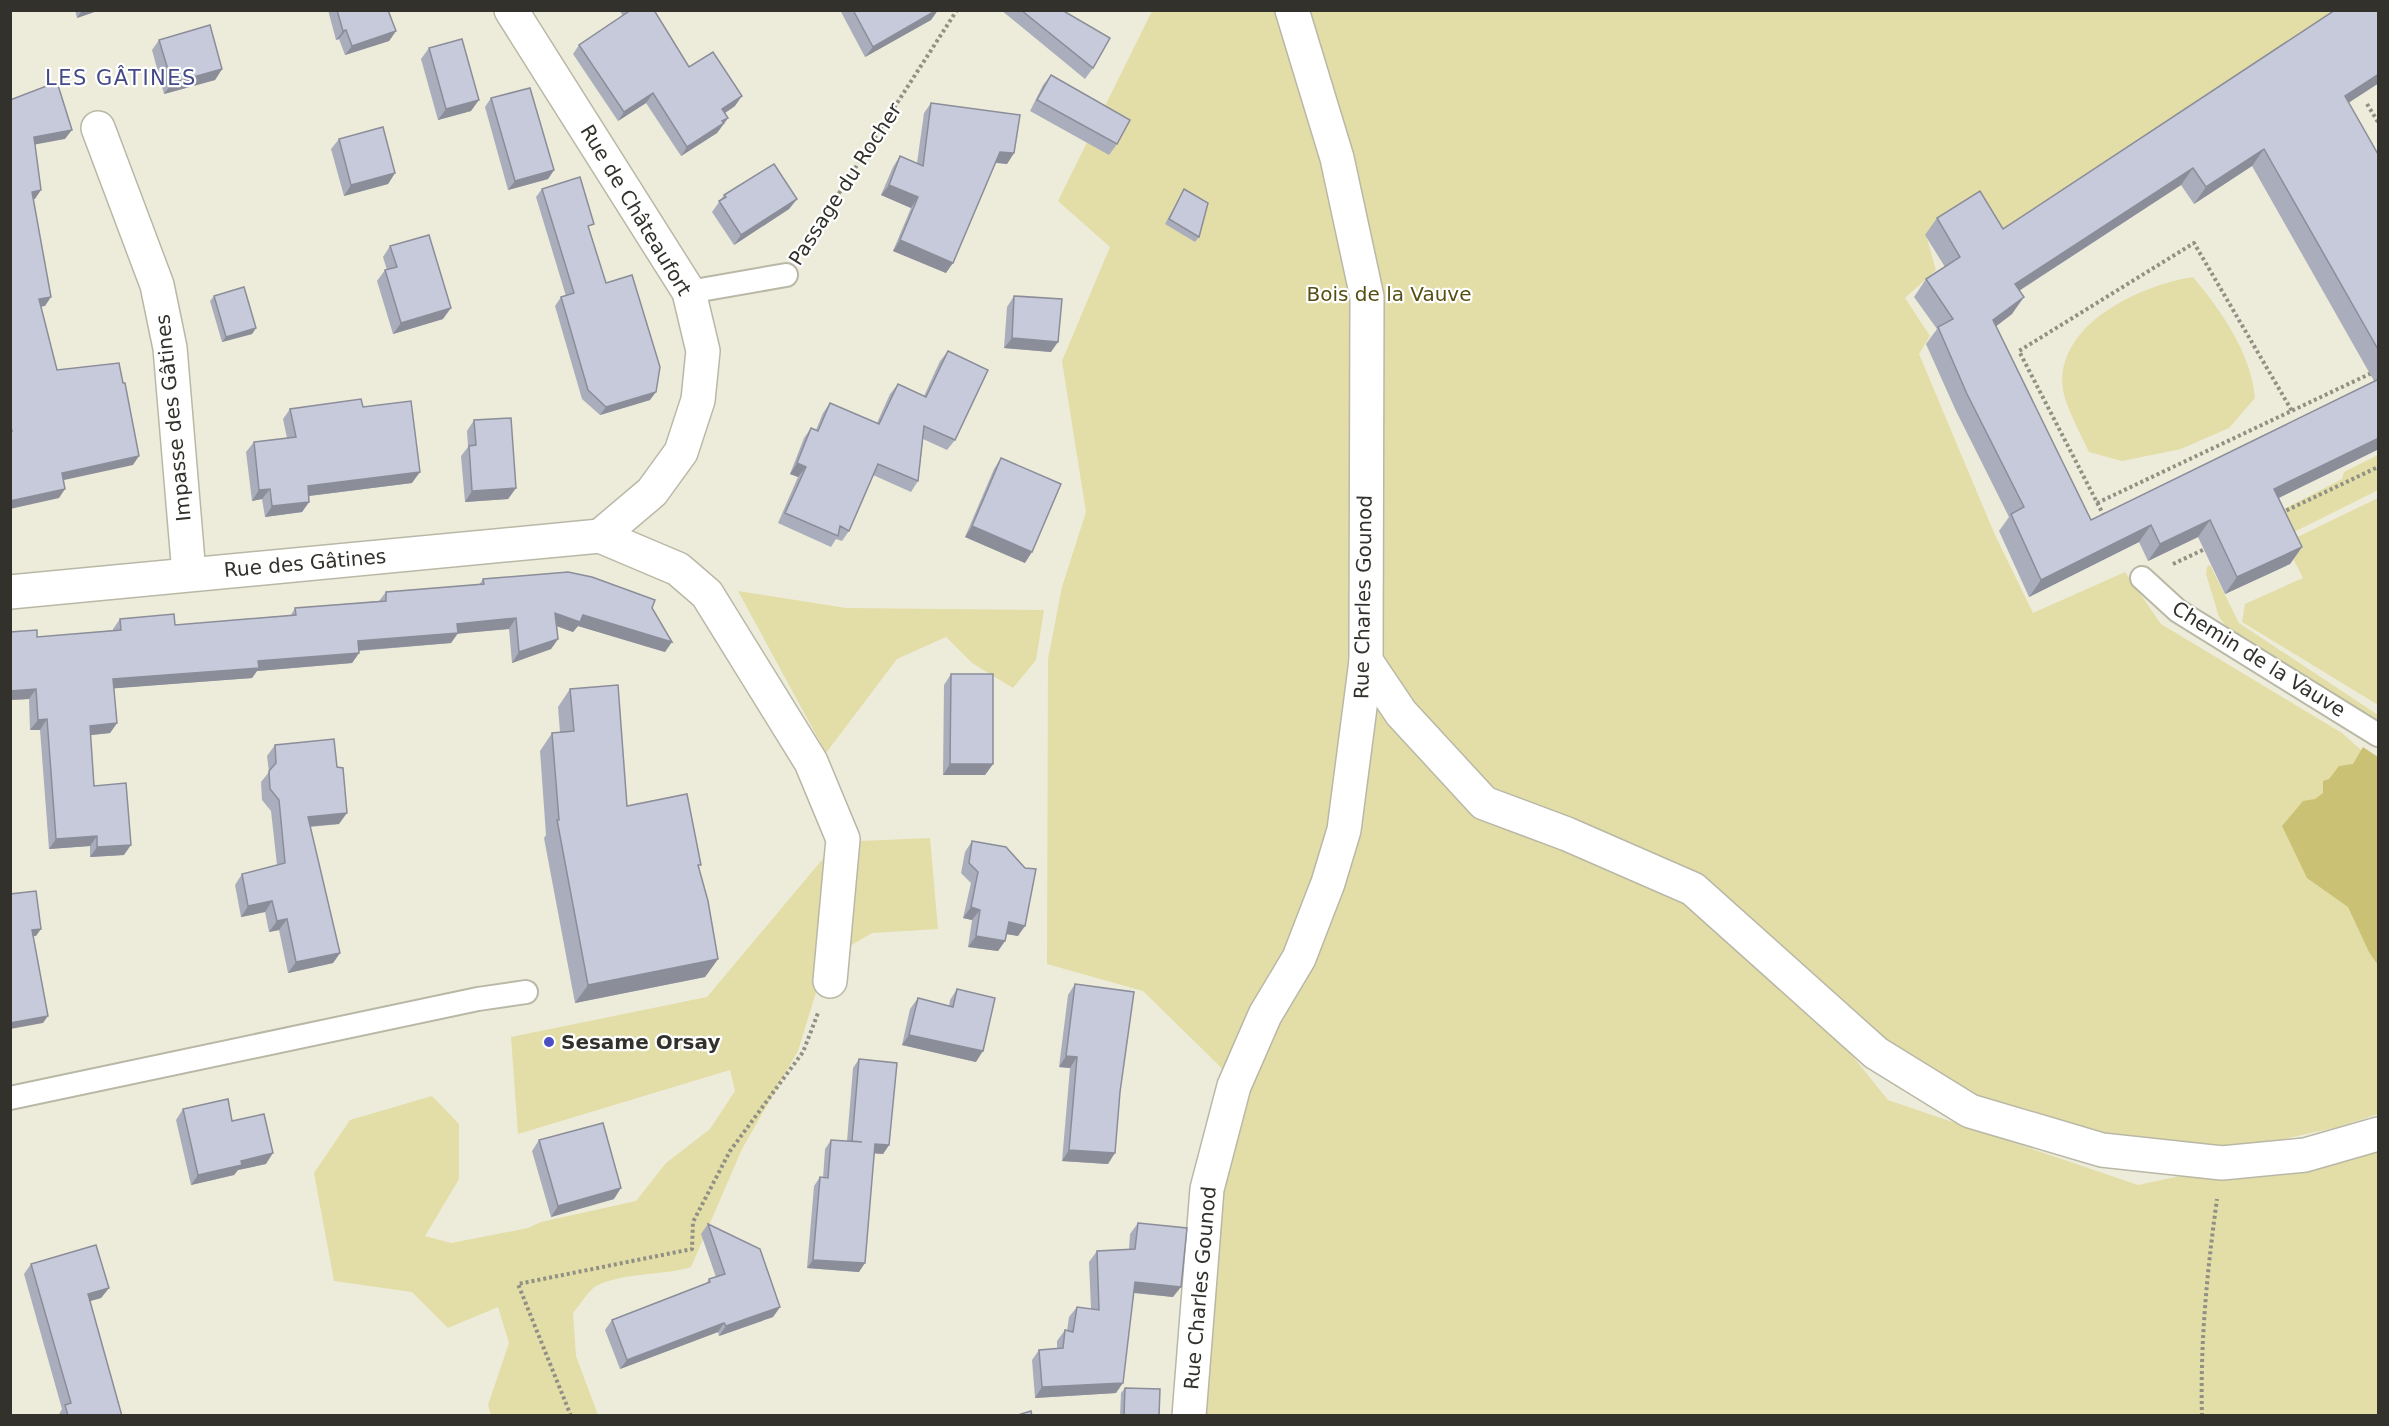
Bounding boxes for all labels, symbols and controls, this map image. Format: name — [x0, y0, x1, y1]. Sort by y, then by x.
district label: LES GÂTINES — [45, 65, 197, 90]
street label: Passage du Rocher — [783, 98, 907, 270]
street label: Rue de Châteaufort — [575, 120, 697, 300]
park label: Bois de la Vauve — [1306, 282, 1472, 306]
street label: Impasse des Gâtines — [150, 313, 196, 523]
street label: Rue Charles Gounod — [1349, 495, 1377, 699]
street label: Rue des Gâtines — [223, 544, 387, 582]
street label: Chemin de la Vauve — [2168, 596, 2350, 722]
place label: Sesame Orsay — [561, 1030, 720, 1054]
marker: Sesame Orsay — [542, 1035, 556, 1049]
street label: Rue Charles Gounod — [1179, 1185, 1221, 1391]

